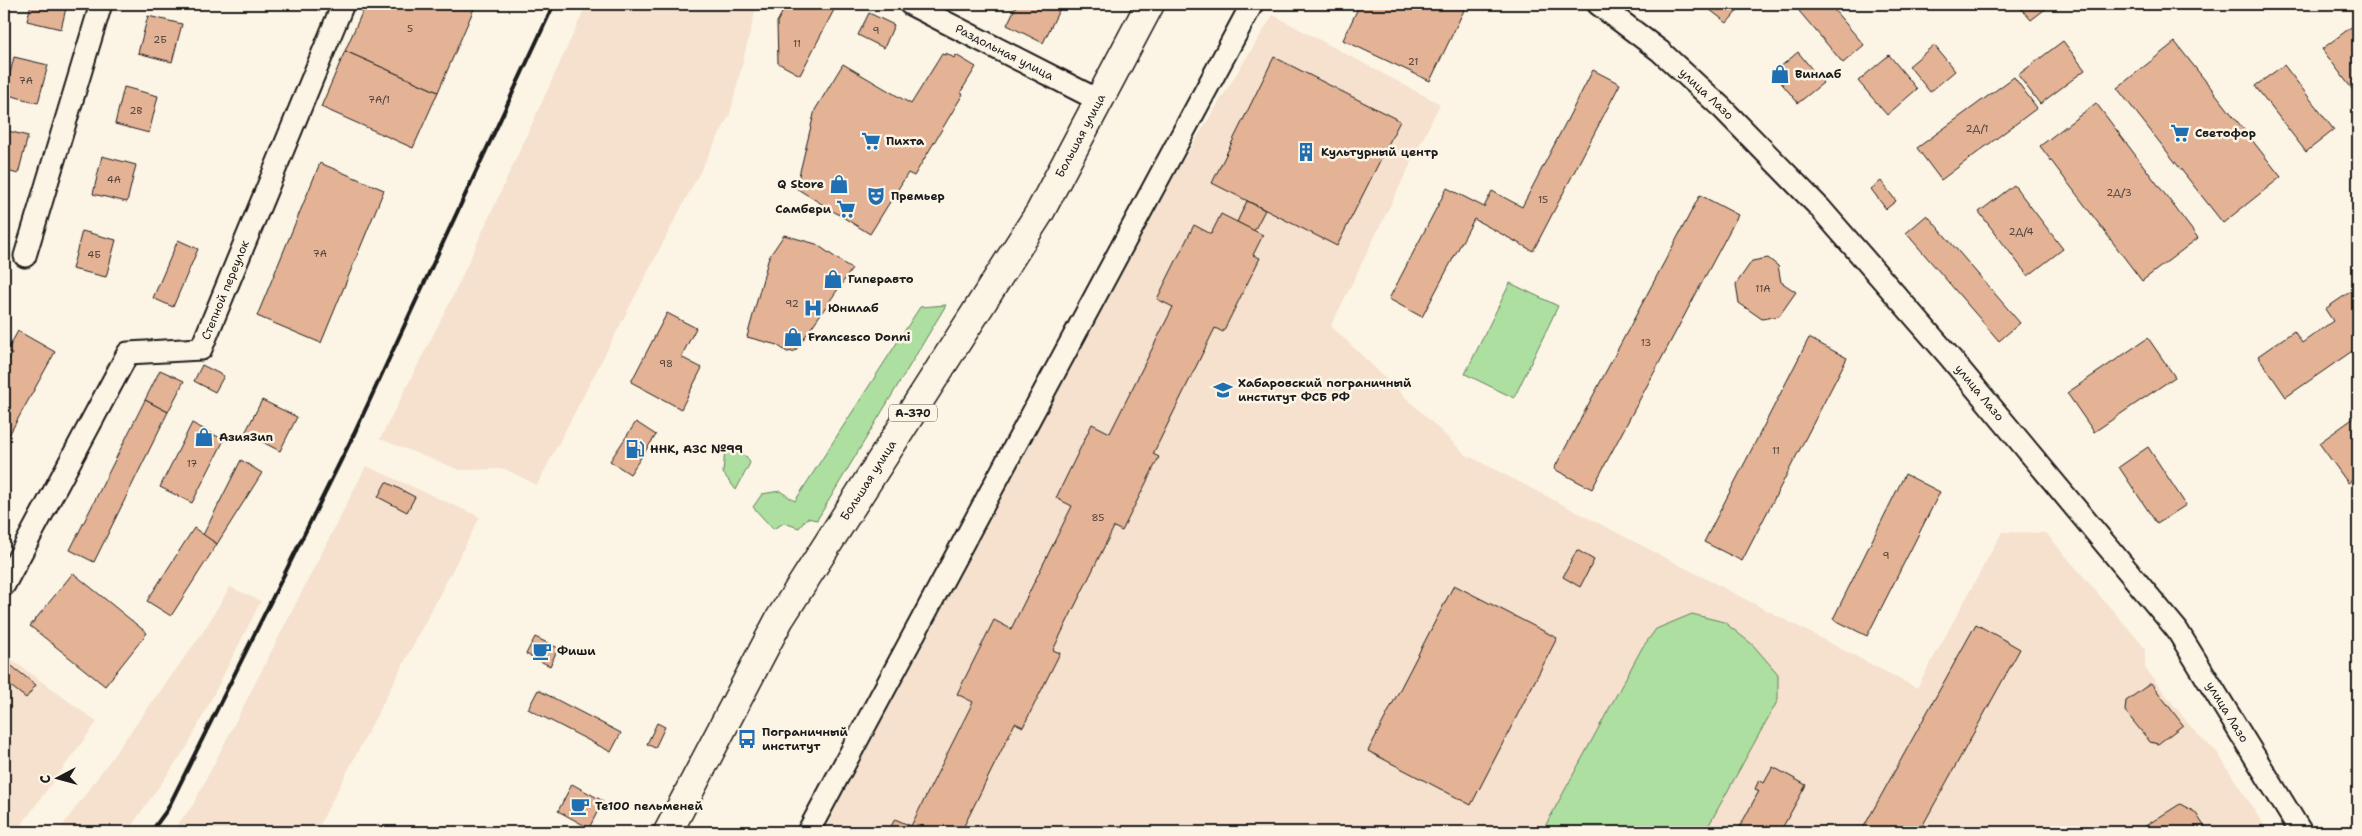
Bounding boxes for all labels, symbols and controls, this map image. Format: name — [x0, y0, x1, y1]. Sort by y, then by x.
street label: Раздольная улица — [953, 20, 1057, 84]
house number: 5 — [407, 22, 413, 35]
house number: 9 — [873, 24, 880, 37]
house number: 2Б — [153, 33, 167, 46]
house number: 11 — [793, 37, 801, 50]
house number: 21 — [1408, 55, 1418, 68]
shop icon: Винлаб — [1769, 63, 1791, 85]
street label: улица Лазо — [1676, 65, 1737, 123]
place label: Винлаб — [1795, 66, 1842, 82]
house number: 7А — [19, 74, 33, 87]
street label: Большая улица — [1052, 90, 1109, 180]
house number: 7А/1 — [368, 93, 390, 106]
house number: 2В — [130, 104, 143, 117]
house number: 2Д/1 — [1966, 122, 1988, 135]
supermarket icon: Светофор — [2169, 122, 2191, 144]
place label: Светофор — [2195, 125, 2256, 141]
supermarket icon: Пихта — [860, 130, 882, 152]
place label: Пихта — [886, 133, 925, 149]
building icon: Культурный центр — [1295, 141, 1317, 163]
place label: Культурный центр — [1321, 144, 1438, 160]
house number: 4А — [107, 173, 121, 186]
shop icon: Q Store — [828, 173, 850, 195]
place label: Q Store — [777, 176, 824, 192]
theatre icon: Премьер — [865, 185, 887, 207]
house number: 2Д/3 — [2106, 186, 2132, 199]
place label: Премьер — [891, 188, 945, 204]
house number: 15 — [1538, 193, 1548, 206]
supermarket icon: Самбери — [835, 198, 857, 220]
place label: Самбери — [775, 201, 832, 217]
house number: 2Д/4 — [2008, 225, 2034, 238]
street label: Степной переулок — [198, 237, 253, 342]
house number: 7А — [313, 247, 327, 260]
house number: 4Б — [87, 248, 101, 261]
shop icon: Гиперавто — [822, 268, 844, 290]
place label: Гиперавто — [848, 271, 914, 287]
house number: 11А — [1755, 282, 1771, 295]
house number: 92 — [785, 297, 799, 310]
hospital icon: Юнилаб — [802, 297, 824, 319]
place label: Юнилаб — [828, 300, 879, 316]
shop icon: Francesco Donni — [782, 326, 804, 348]
place label: Francesco Donni — [808, 329, 911, 345]
house number: 13 — [1641, 336, 1651, 349]
house number: 98 — [659, 357, 673, 370]
street label: улица Лазо — [1951, 361, 2008, 424]
place label: Хабаровский пограничный институт ФСБ РФ — [1238, 375, 1412, 405]
school or university icon: Хабаровский пограничный институт ФСБ РФ — [1212, 379, 1234, 401]
road number: А-370 — [889, 404, 937, 422]
shop icon: АзияЗип — [193, 426, 215, 448]
place label: АзияЗип — [219, 429, 273, 445]
street label: Большая улица — [837, 437, 900, 524]
fuel station icon: ННК, АЗС №99 — [624, 438, 646, 460]
place label: ННК, АЗС №99 — [650, 441, 743, 457]
house number: 11 — [1772, 444, 1780, 457]
house number: 17 — [187, 457, 197, 470]
house number: 85 — [1092, 511, 1104, 524]
house number: 9 — [1883, 549, 1890, 562]
cafe icon: Фиши — [531, 640, 553, 662]
place label: Фиши — [557, 643, 596, 659]
street label: улица Лазо — [2202, 678, 2252, 746]
place label: Пограничный институт — [762, 724, 848, 754]
bus stop icon: Пограничный институт — [736, 728, 758, 750]
north arrow — [32, 754, 82, 804]
text: С — [36, 774, 54, 785]
cafe icon: Те100 пельменей — [569, 795, 591, 817]
place label: Те100 пельменей — [595, 798, 703, 814]

